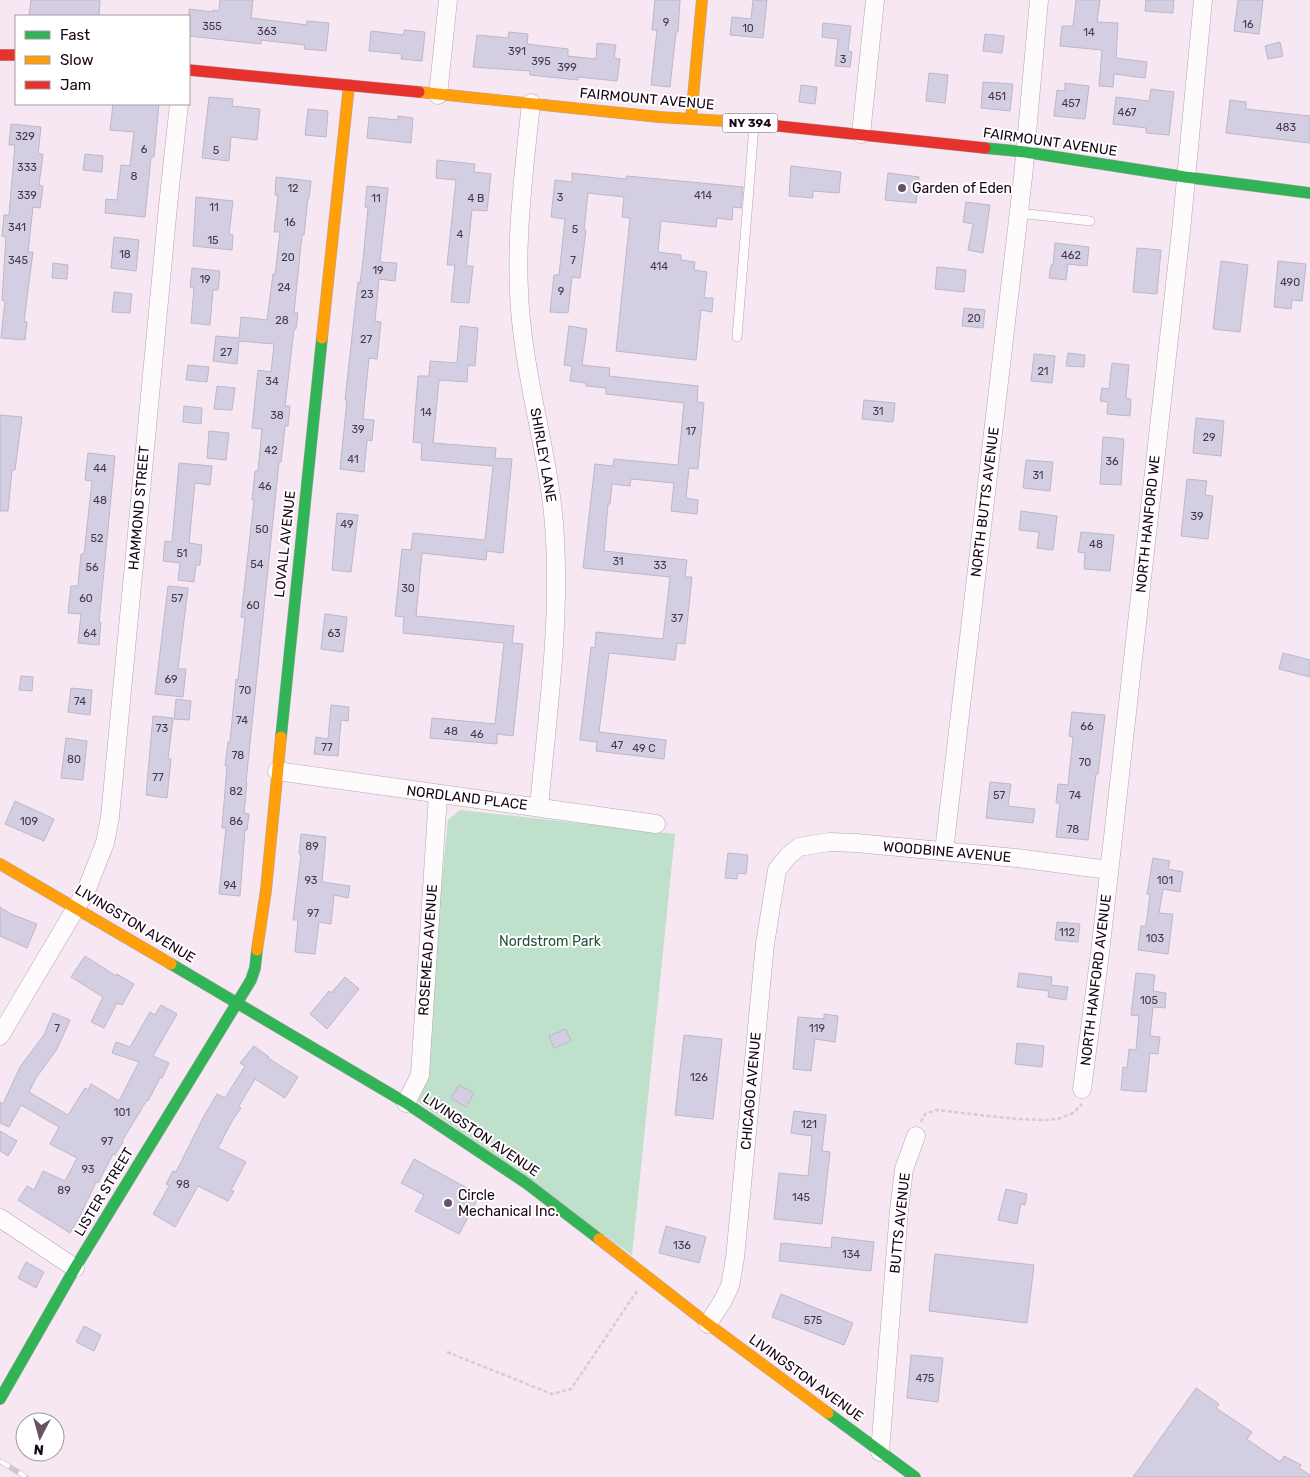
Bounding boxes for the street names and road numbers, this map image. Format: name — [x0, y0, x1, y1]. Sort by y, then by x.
street label: FAIRMOUNT AVENUE — [579, 85, 715, 113]
road number: NY 394 — [722, 114, 778, 132]
street label: FAIRMOUNT AVENUE — [982, 124, 1118, 160]
street label: SHIRLEY LANE — [526, 406, 560, 504]
street label: NORTH BUTTS AVENUE — [967, 426, 1003, 578]
street label: HAMMOND STREET — [125, 445, 153, 571]
street label: NORTH HANFORD WE — [1132, 454, 1164, 594]
street label: LOVALL AVENUE — [271, 490, 299, 598]
street label: NORDLAND PLACE — [405, 782, 529, 814]
street label: WOODBINE AVENUE — [882, 838, 1012, 866]
street label: LIVINGSTON AVENUE — [72, 881, 198, 967]
street label: ROSEMEAD AVENUE — [415, 884, 441, 1016]
street label: NORTH HANFORD AVENUE — [1077, 893, 1115, 1067]
street label: CHICAGO AVENUE — [737, 1031, 765, 1151]
street label: LIVINGSTON AVENUE — [419, 1090, 543, 1180]
street label: LISTER STREET — [71, 1145, 137, 1239]
street label: BUTTS AVENUE — [886, 1172, 914, 1274]
street label: LIVINGSTON AVENUE — [746, 1331, 866, 1425]

